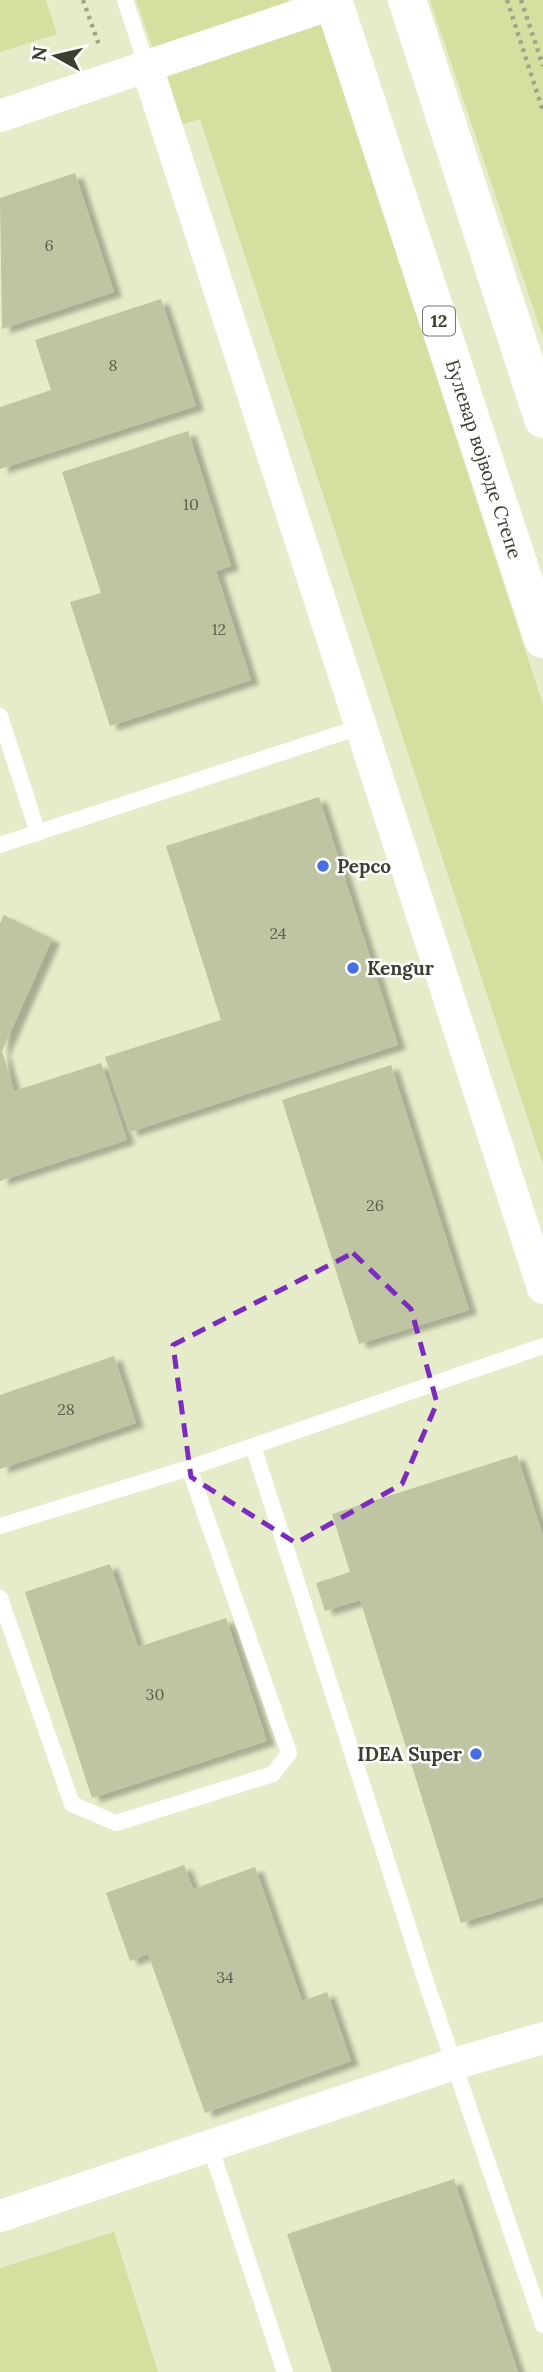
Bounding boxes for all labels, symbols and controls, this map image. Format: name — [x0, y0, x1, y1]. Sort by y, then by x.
north arrow — [21, 21, 91, 91]
text: N — [26, 44, 52, 63]
house number: 6 — [44, 235, 54, 255]
road number: 12 — [423, 306, 455, 335]
house number: 8 — [109, 355, 118, 375]
street label: Булевар војводе Степе — [440, 356, 528, 562]
house number: 10 — [183, 494, 199, 514]
house number: 12 — [212, 619, 226, 639]
place label: Pepco — [337, 854, 391, 878]
marker: Pepco — [315, 858, 331, 874]
house number: 24 — [270, 923, 287, 943]
place label: Kengur — [367, 956, 434, 980]
marker: Kengur — [345, 960, 361, 976]
house number: 26 — [366, 1195, 384, 1215]
house number: 28 — [57, 1399, 75, 1419]
house number: 30 — [146, 1684, 164, 1704]
place label: IDEA Super — [357, 1742, 462, 1766]
marker: IDEA Super — [468, 1746, 484, 1762]
house number: 34 — [216, 1967, 234, 1987]

